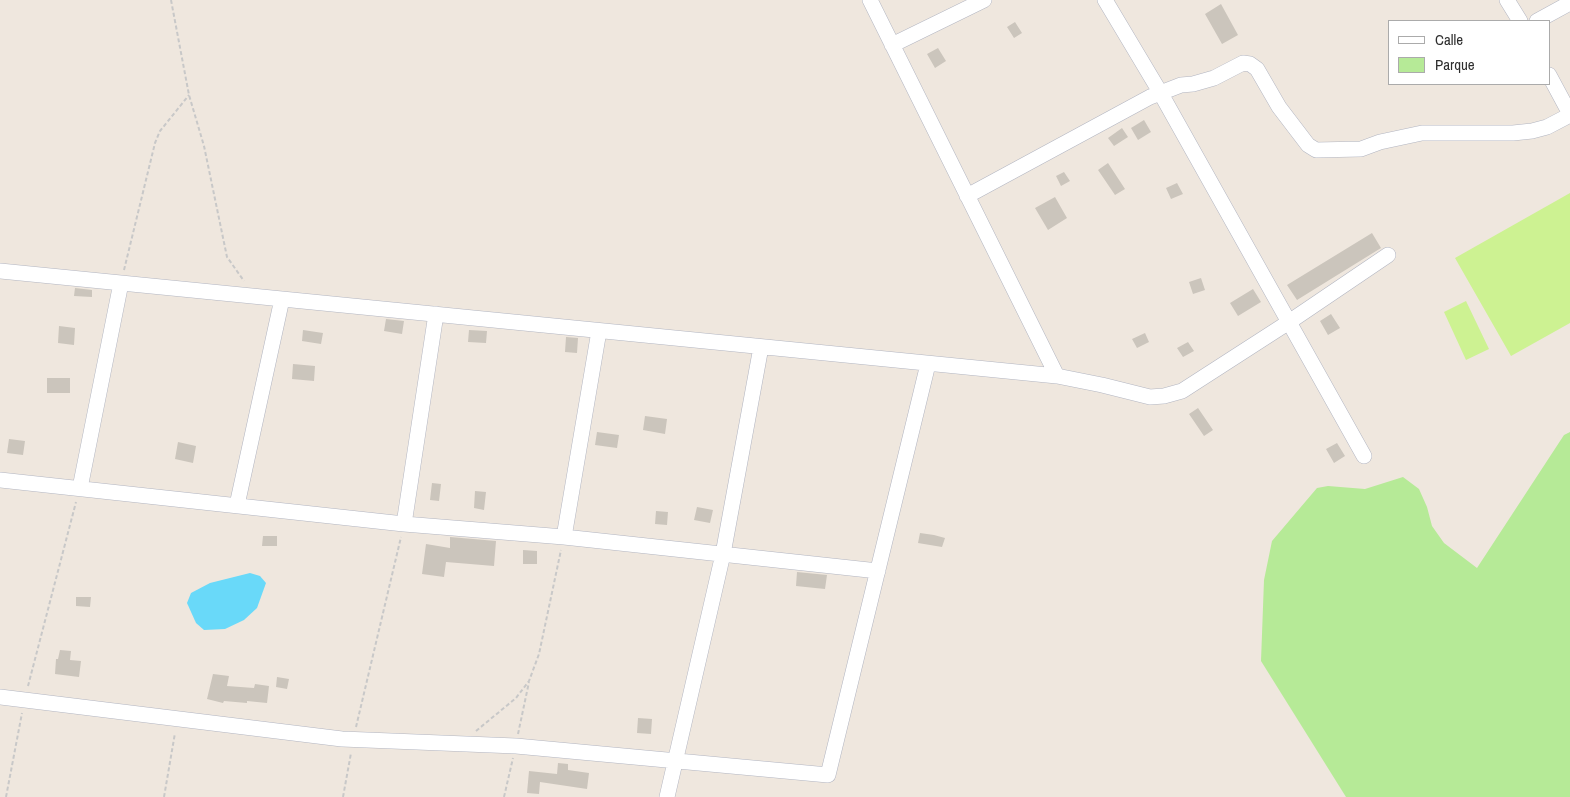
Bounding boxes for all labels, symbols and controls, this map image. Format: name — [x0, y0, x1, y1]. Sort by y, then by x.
legend — [1388, 20, 1550, 85]
text: Calle — [1435, 29, 1463, 50]
text: Parque — [1435, 54, 1475, 75]

